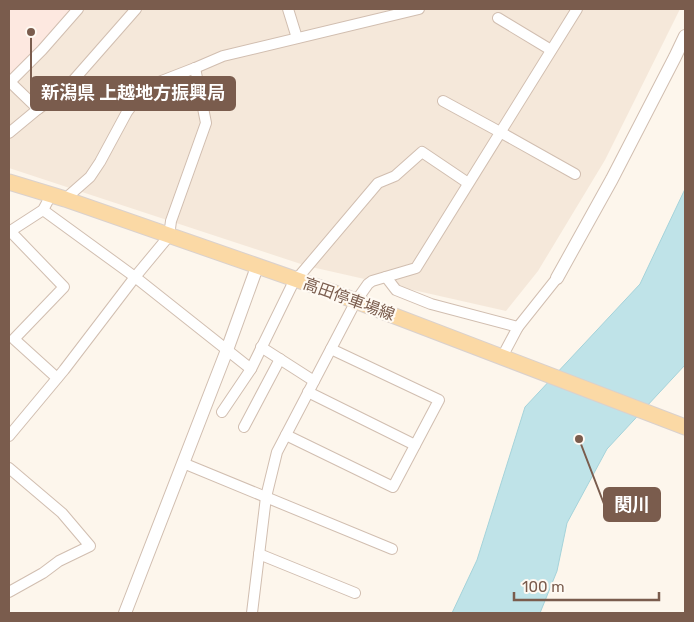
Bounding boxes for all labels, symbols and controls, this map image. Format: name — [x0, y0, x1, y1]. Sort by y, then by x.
callout: 新潟県 上越地方振興局 — [31, 77, 235, 110]
text: 新潟県 上越地方振興局 — [41, 82, 225, 104]
street label: 高田停車場線 — [301, 274, 397, 324]
callout: 関川 — [604, 488, 660, 521]
text: 関川 — [614, 494, 650, 516]
scale bar — [514, 570, 659, 602]
text: 100 m — [522, 578, 564, 596]

